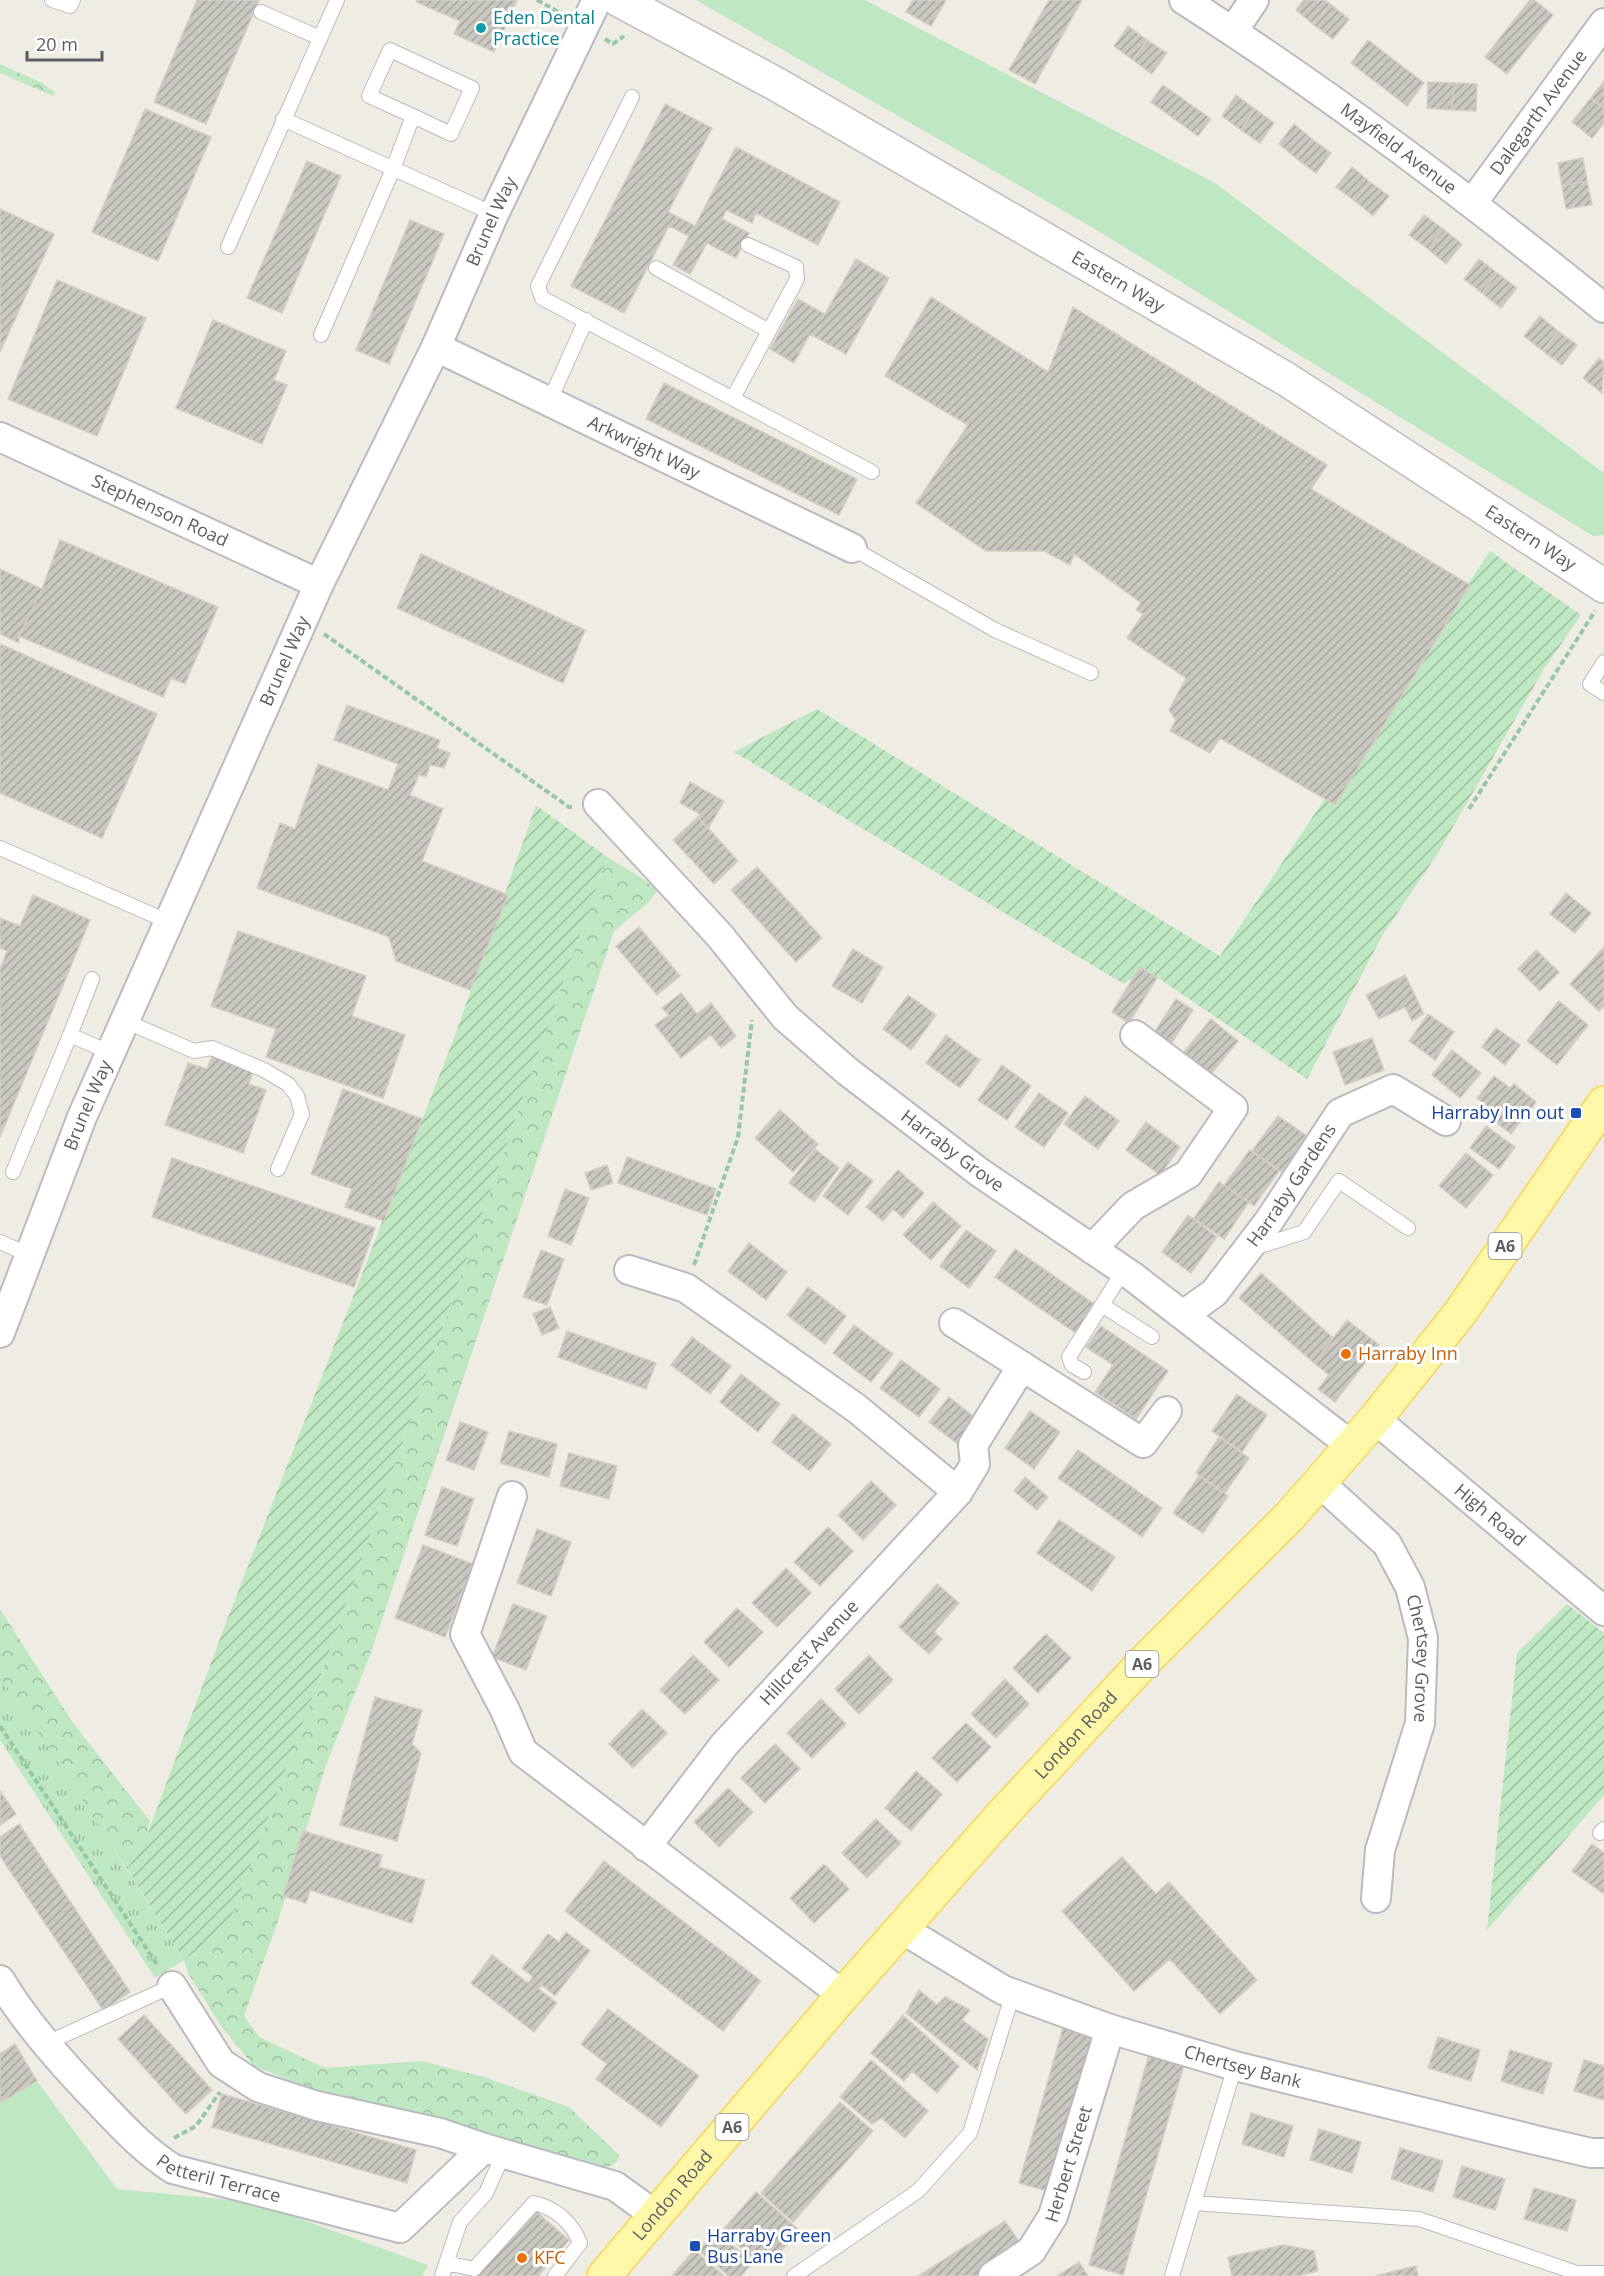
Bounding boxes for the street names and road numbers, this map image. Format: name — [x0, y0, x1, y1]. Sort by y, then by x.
street label: Dalegarth Avenue — [1484, 44, 1592, 179]
street label: Mayfield Avenue — [1336, 97, 1462, 199]
street label: Brunel Way — [460, 171, 522, 270]
street label: Eastern Way — [1067, 244, 1170, 318]
street label: Arkwright Way — [584, 409, 705, 484]
street label: Stephenson Road — [88, 468, 232, 552]
street label: Eastern Way — [1481, 499, 1582, 576]
street label: Brunel Way — [253, 611, 315, 709]
street label: Brunel Way — [57, 1055, 117, 1154]
street label: Harraby Grove — [896, 1104, 1009, 1197]
street label: Harraby Gardens — [1241, 1118, 1341, 1251]
road number: A6 — [1488, 1233, 1522, 1259]
street label: High Road — [1450, 1478, 1531, 1552]
street label: Chertsey Grove — [1401, 1592, 1436, 1723]
street label: Hillcrest Avenue — [754, 1594, 863, 1710]
road number: A6 — [1126, 1651, 1158, 1677]
street label: London Road — [1029, 1685, 1122, 1784]
street label: Chertsey Bank — [1181, 2039, 1305, 2093]
street label: Herbert Street — [1039, 2103, 1097, 2225]
road number: A6 — [716, 2114, 748, 2140]
street label: London Road — [627, 2144, 717, 2245]
street label: Petteril Terrace — [152, 2148, 283, 2208]

